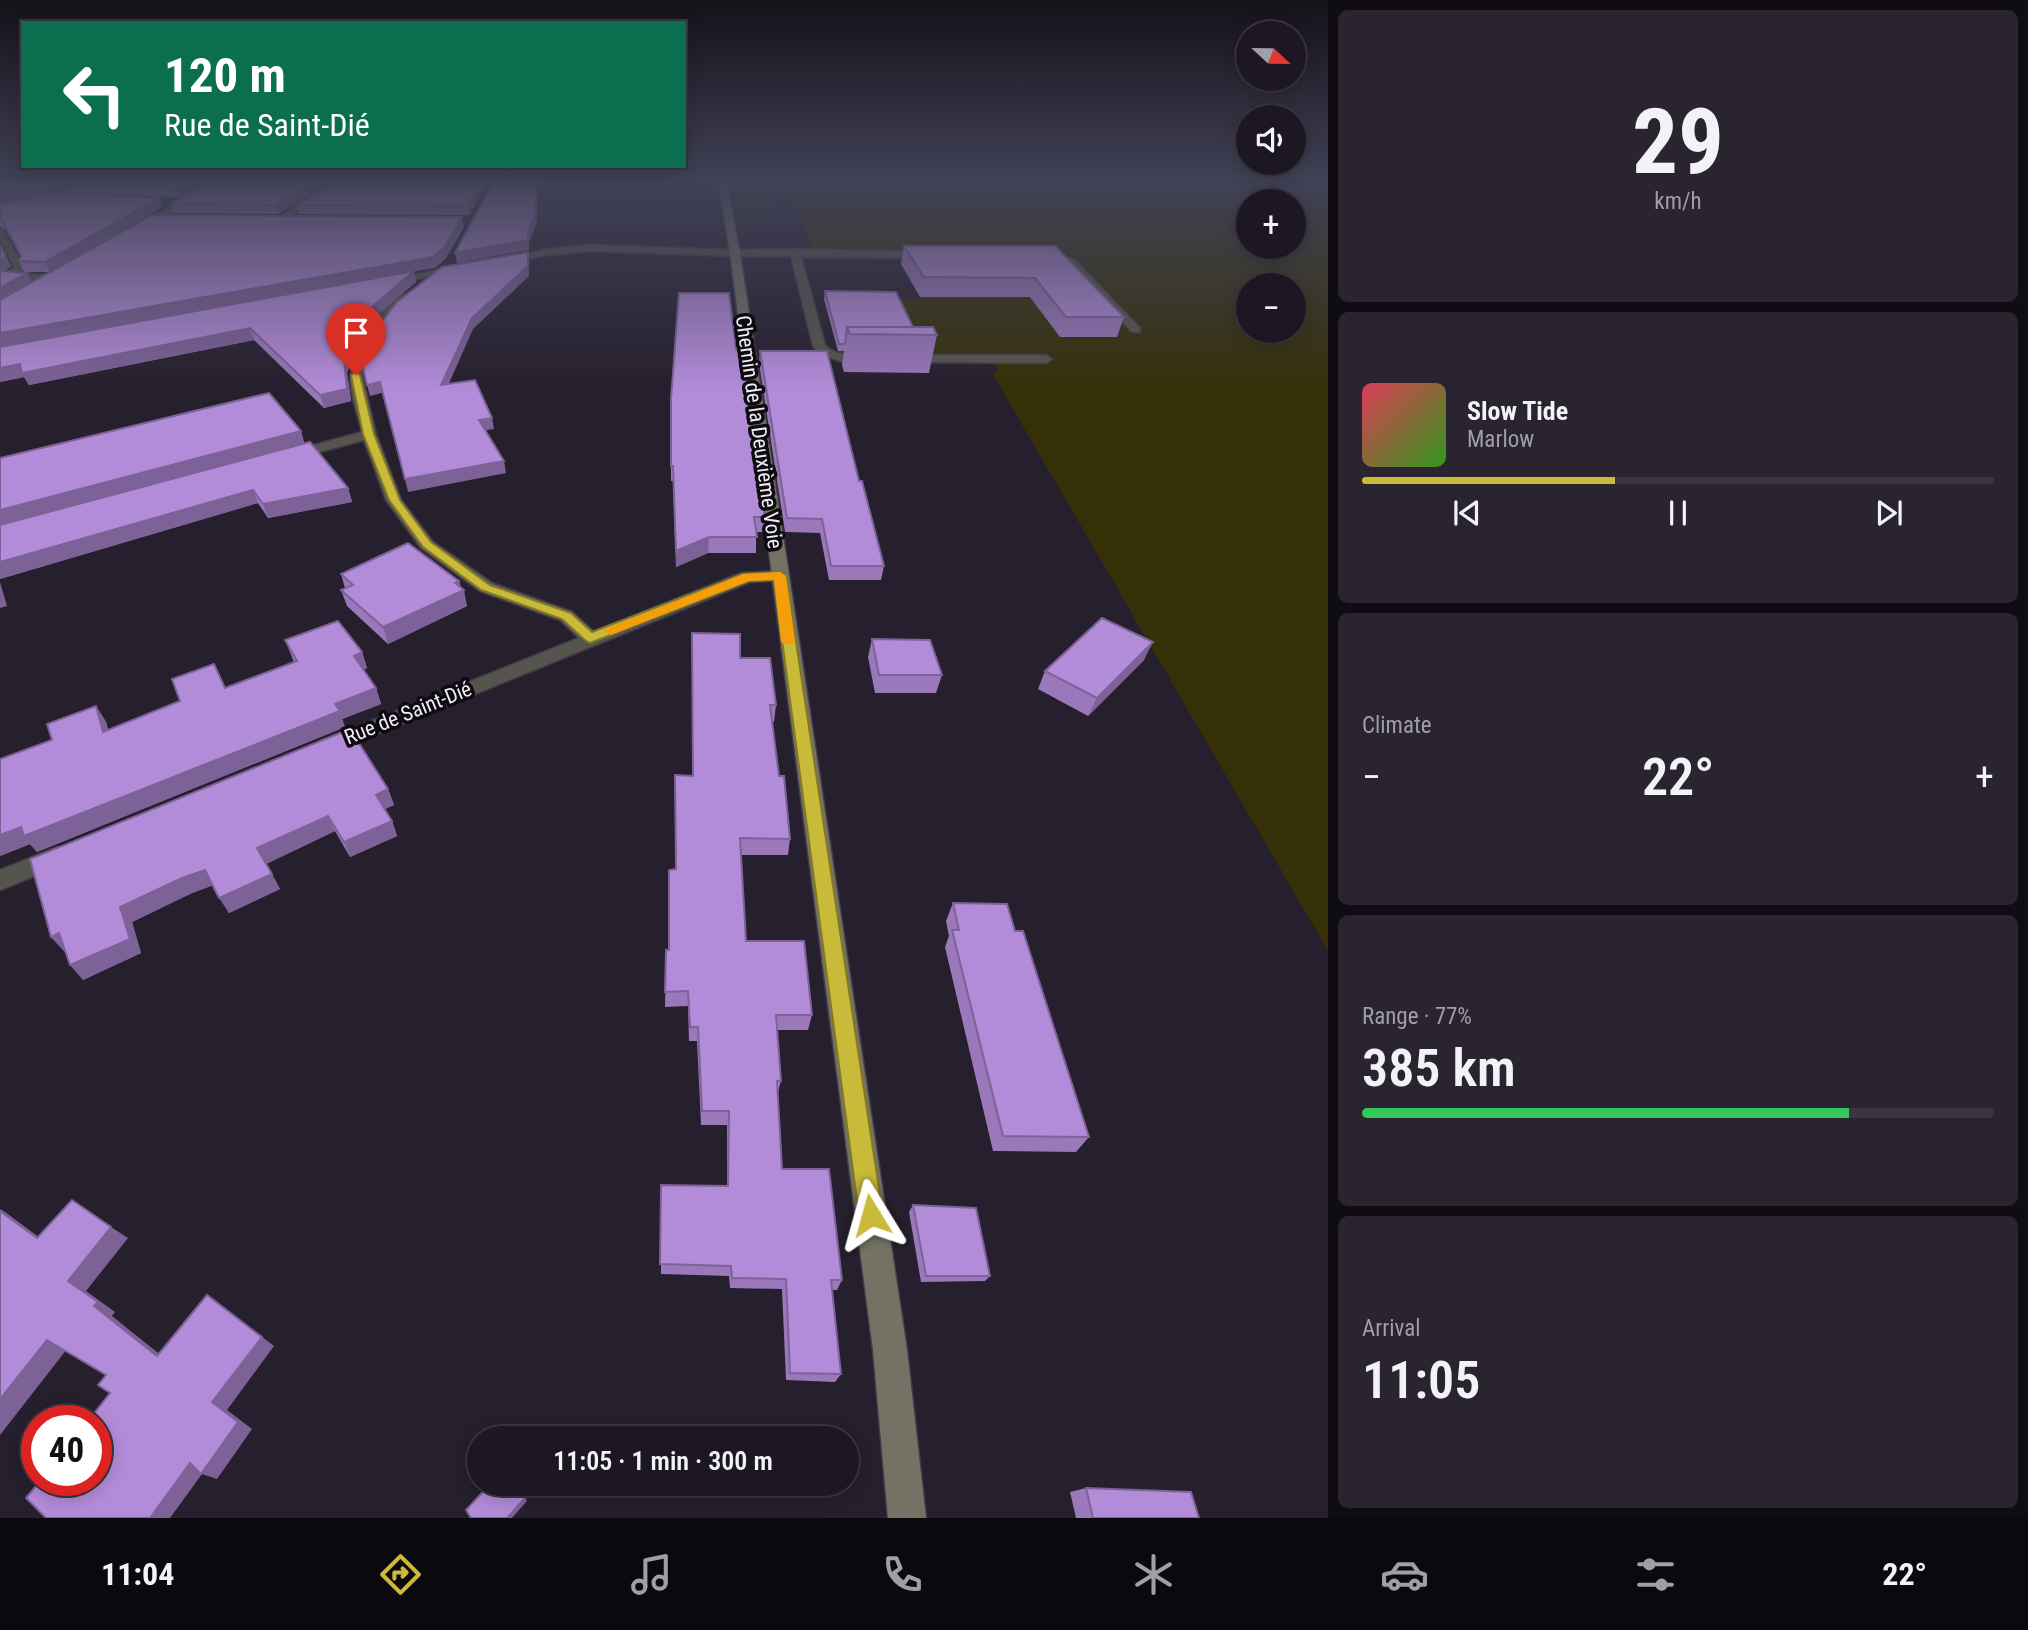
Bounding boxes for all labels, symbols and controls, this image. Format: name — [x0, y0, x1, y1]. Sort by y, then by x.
north arrow — [1236, 21, 1306, 91]
map controls — [1236, 21, 1306, 343]
text: 120 m — [164, 47, 286, 104]
icon: left — [49, 49, 140, 140]
text: 29 — [1632, 89, 1724, 195]
button: sound — [1236, 105, 1306, 175]
text: Rue de Saint-Dié — [164, 106, 370, 144]
text: km/h — [1654, 188, 1702, 215]
button: + — [1236, 189, 1306, 259]
button: − — [1236, 273, 1306, 343]
pin — [326, 303, 386, 375]
icon: arrive — [337, 314, 375, 352]
street label: Chemin de la Deuxième Voie — [731, 314, 787, 550]
text: Slow Tide — [1467, 396, 1568, 426]
text: Marlow — [1467, 426, 1534, 453]
icon: previous — [1448, 494, 1486, 532]
icon: pause — [1659, 494, 1697, 532]
icon: next — [1870, 494, 1908, 532]
street label: Rue de Saint-Dié — [341, 677, 475, 749]
text: Climate — [1362, 712, 1432, 739]
text: 22° — [1642, 747, 1714, 808]
text: − — [1362, 755, 1381, 799]
text: + — [1975, 755, 1994, 799]
text: Range · 77% — [1362, 1003, 1472, 1030]
text: 385 km — [1362, 1038, 1516, 1099]
position arrow — [834, 1178, 908, 1252]
text: Arrival — [1362, 1315, 1421, 1342]
text: 11:05 — [1362, 1350, 1480, 1411]
speed limit sign: 40 — [21, 1405, 112, 1496]
text: 11:05 · 1 min · 300 m — [553, 1446, 773, 1476]
icon: directions — [376, 1550, 425, 1599]
icon: music — [627, 1550, 676, 1599]
icon: phone — [878, 1550, 927, 1599]
icon: climate — [1129, 1550, 1178, 1599]
icon: car — [1380, 1550, 1429, 1599]
icon: filters — [1631, 1550, 1680, 1599]
text: 11:04 — [101, 1555, 174, 1593]
text: 22° — [1882, 1555, 1927, 1593]

